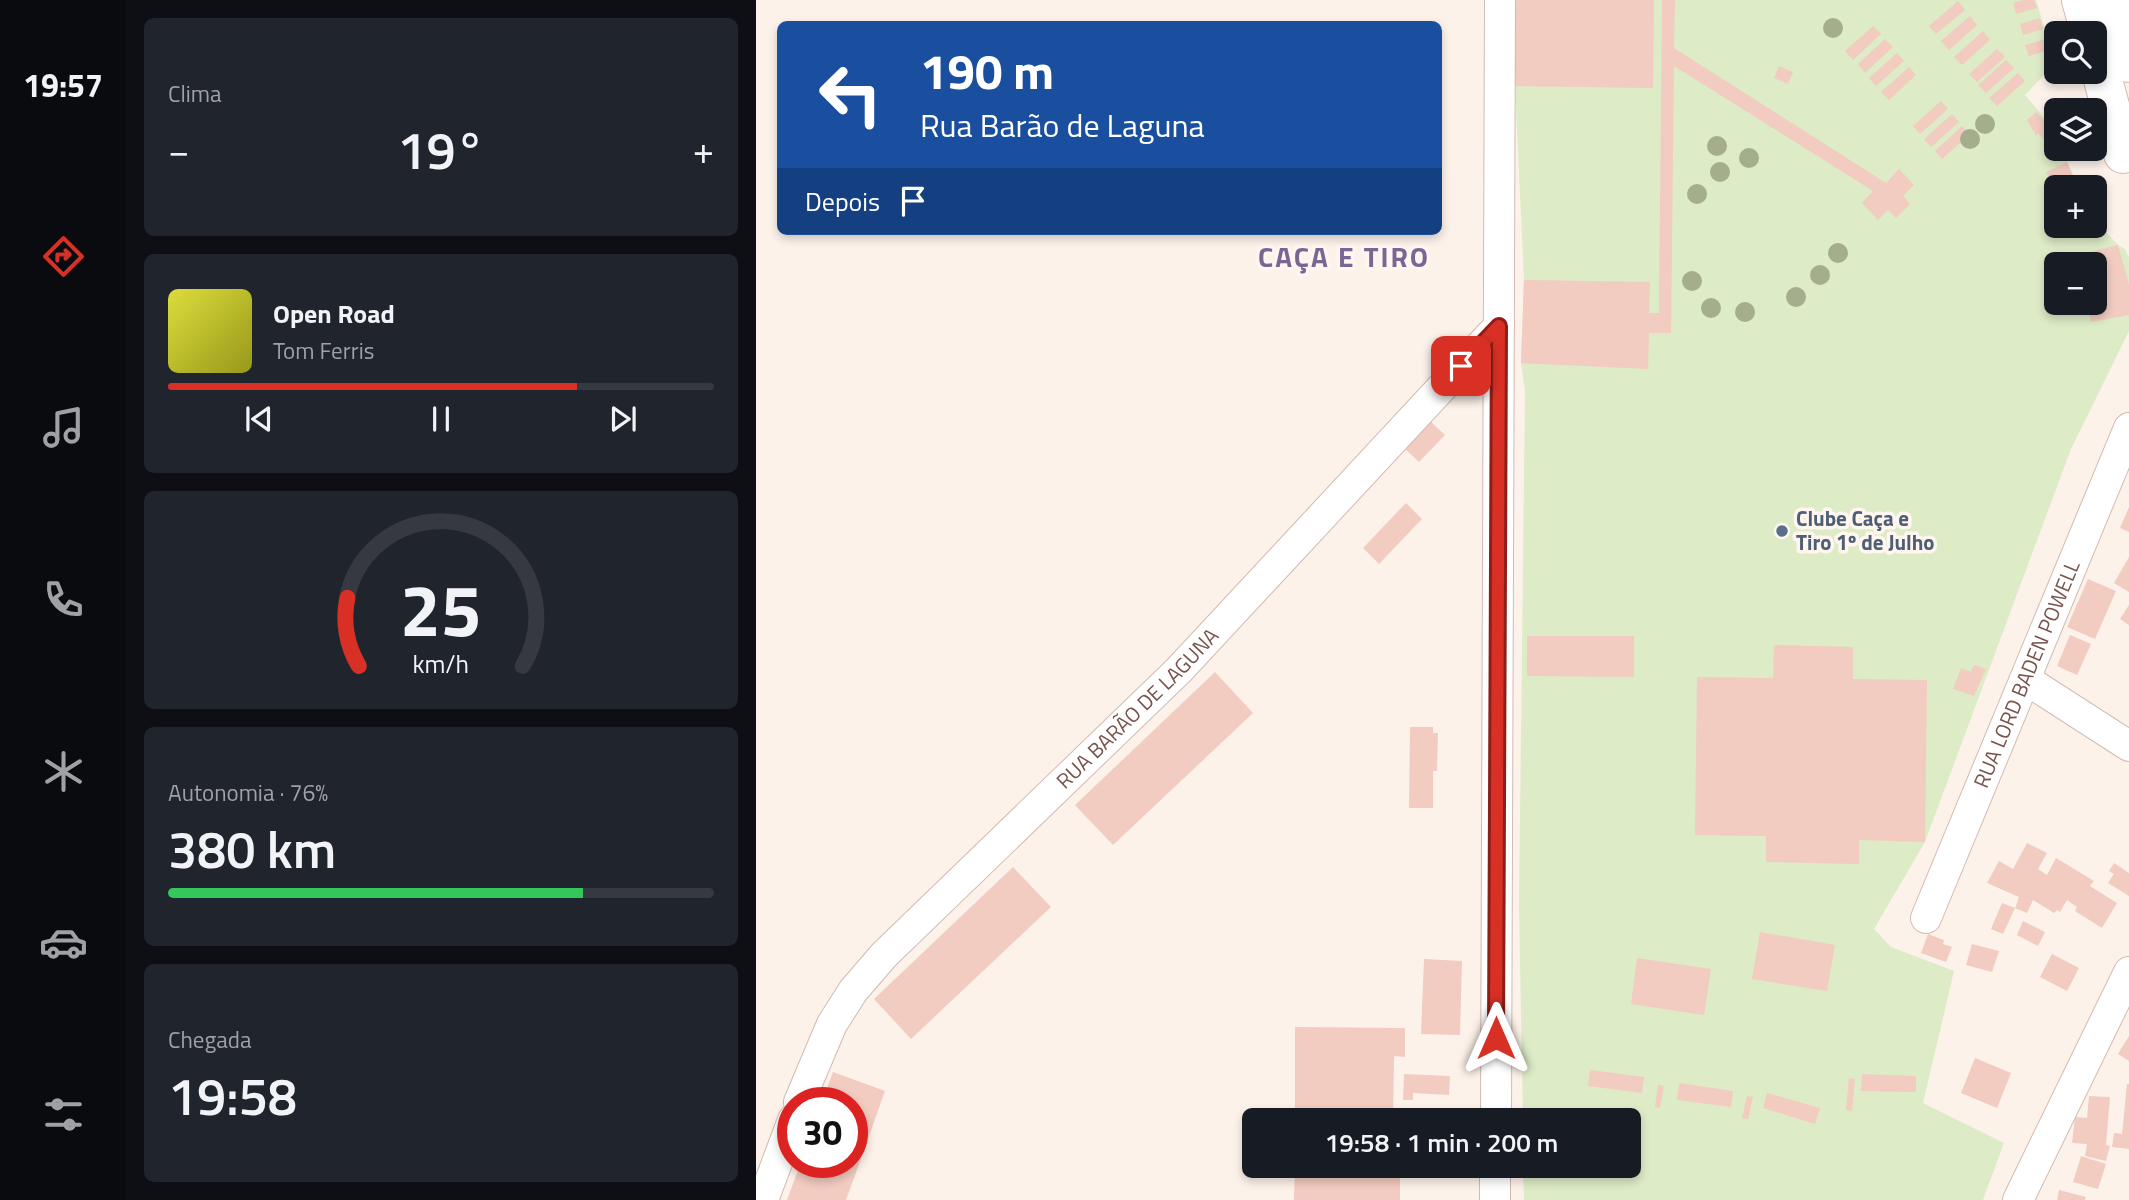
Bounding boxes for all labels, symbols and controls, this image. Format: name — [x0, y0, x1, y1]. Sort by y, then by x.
map controls — [2044, 21, 2107, 315]
button: search — [2044, 21, 2107, 84]
text: 190 m — [920, 33, 1054, 108]
icon: left — [805, 49, 896, 140]
text: 19:57 — [23, 61, 103, 109]
text: Clima — [168, 76, 222, 111]
button: layers — [2044, 98, 2107, 161]
text: Rua Barão de Laguna — [920, 101, 1205, 149]
text: 19° — [397, 110, 485, 189]
text: − — [168, 121, 189, 179]
text: + — [693, 121, 714, 179]
button: + — [2044, 175, 2107, 238]
text: Depois — [805, 182, 880, 221]
icon: arrive — [894, 182, 932, 220]
icon: directions — [39, 232, 88, 281]
district label: CAÇA E TIRO — [1258, 235, 1430, 278]
button: − — [2044, 252, 2107, 315]
text: Open Road — [273, 294, 395, 333]
text: Tom Ferris — [273, 333, 374, 368]
pin — [1431, 336, 1491, 396]
icon: arrive — [1442, 347, 1480, 385]
icon: previous — [240, 400, 278, 438]
icon: pause — [422, 400, 460, 438]
icon: next — [604, 400, 642, 438]
icon: music — [39, 403, 88, 452]
place label: Clube Caça e Tiro 1º de Julho — [1796, 502, 1935, 558]
marker: Clube Caça e Tiro 1º de Julho — [1774, 523, 1790, 539]
text: 25 — [400, 554, 482, 664]
street label: RUA LORD BADEN POWELL — [1965, 555, 2088, 793]
icon: phone — [39, 575, 88, 624]
street label: RUA BARÃO DE LAGUNA — [1048, 620, 1226, 796]
text: km/h — [413, 645, 469, 683]
icon: climate — [39, 747, 88, 796]
text: Autonomia · 76% — [168, 775, 328, 810]
text: 380 km — [168, 809, 336, 888]
icon: car — [39, 918, 88, 967]
position arrow — [1459, 1001, 1533, 1075]
text: Chegada — [168, 1022, 252, 1057]
text: 19:58 — [168, 1056, 297, 1135]
speed limit sign: 30 — [777, 1087, 868, 1178]
icon: filters — [39, 1090, 88, 1139]
text: 19:58 · 1 min · 200 m — [1325, 1123, 1558, 1162]

